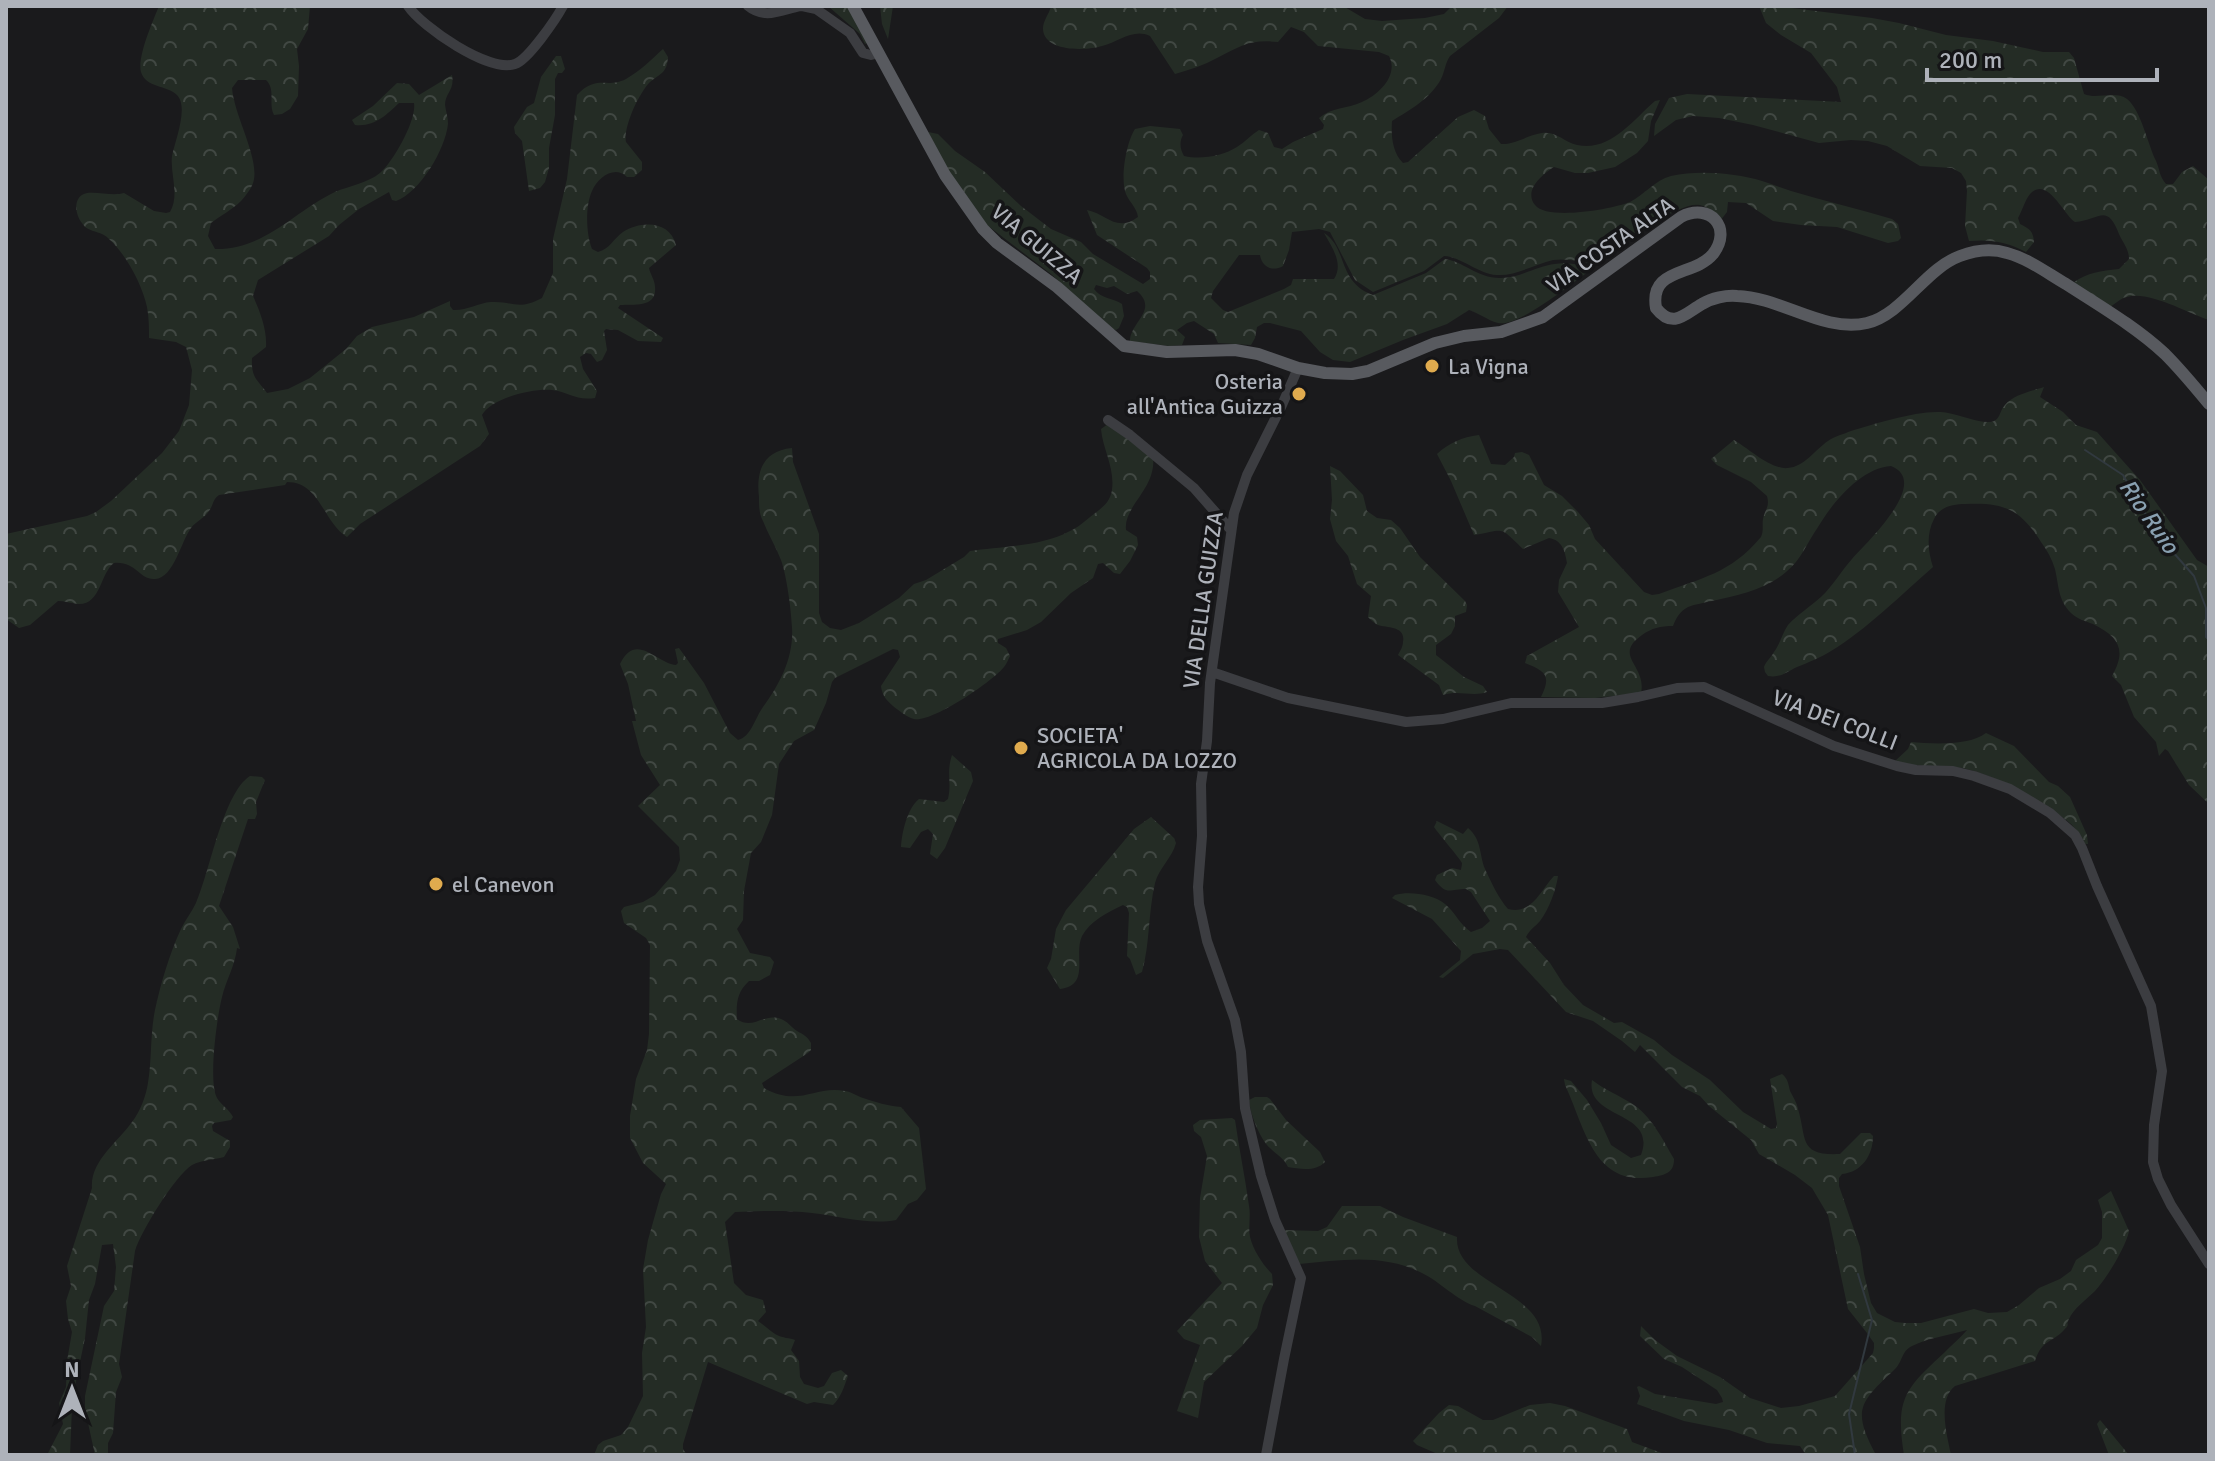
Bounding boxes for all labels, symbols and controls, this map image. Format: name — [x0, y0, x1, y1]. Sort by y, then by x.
scale bar — [1927, 32, 2157, 82]
text: 200 m — [1939, 45, 2002, 75]
street label: VIA COSTA ALTA — [1541, 191, 1680, 299]
street label: VIA GUIZZA — [986, 198, 1089, 290]
place label: La Vigna — [1448, 353, 1529, 380]
marker: La Vigna — [1423, 357, 1441, 375]
place label: Osteria all'Antica Guizza — [1127, 368, 1283, 420]
marker: Osteria all'Antica Guizza — [1290, 385, 1308, 403]
water label: Rio Ruio — [2112, 473, 2186, 560]
street label: VIA DELLA GUIZZA — [1177, 509, 1229, 690]
street label: VIA DEI COLLI — [1769, 684, 1901, 756]
place label: SOCIETA' AGRICOLA DA LOZZO — [1037, 722, 1237, 774]
marker: SOCIETA' AGRICOLA DA LOZZO — [1012, 739, 1030, 757]
place label: el Canevon — [452, 871, 555, 898]
marker: el Canevon — [427, 875, 445, 893]
north arrow — [32, 1349, 112, 1429]
text: N — [64, 1356, 80, 1383]

